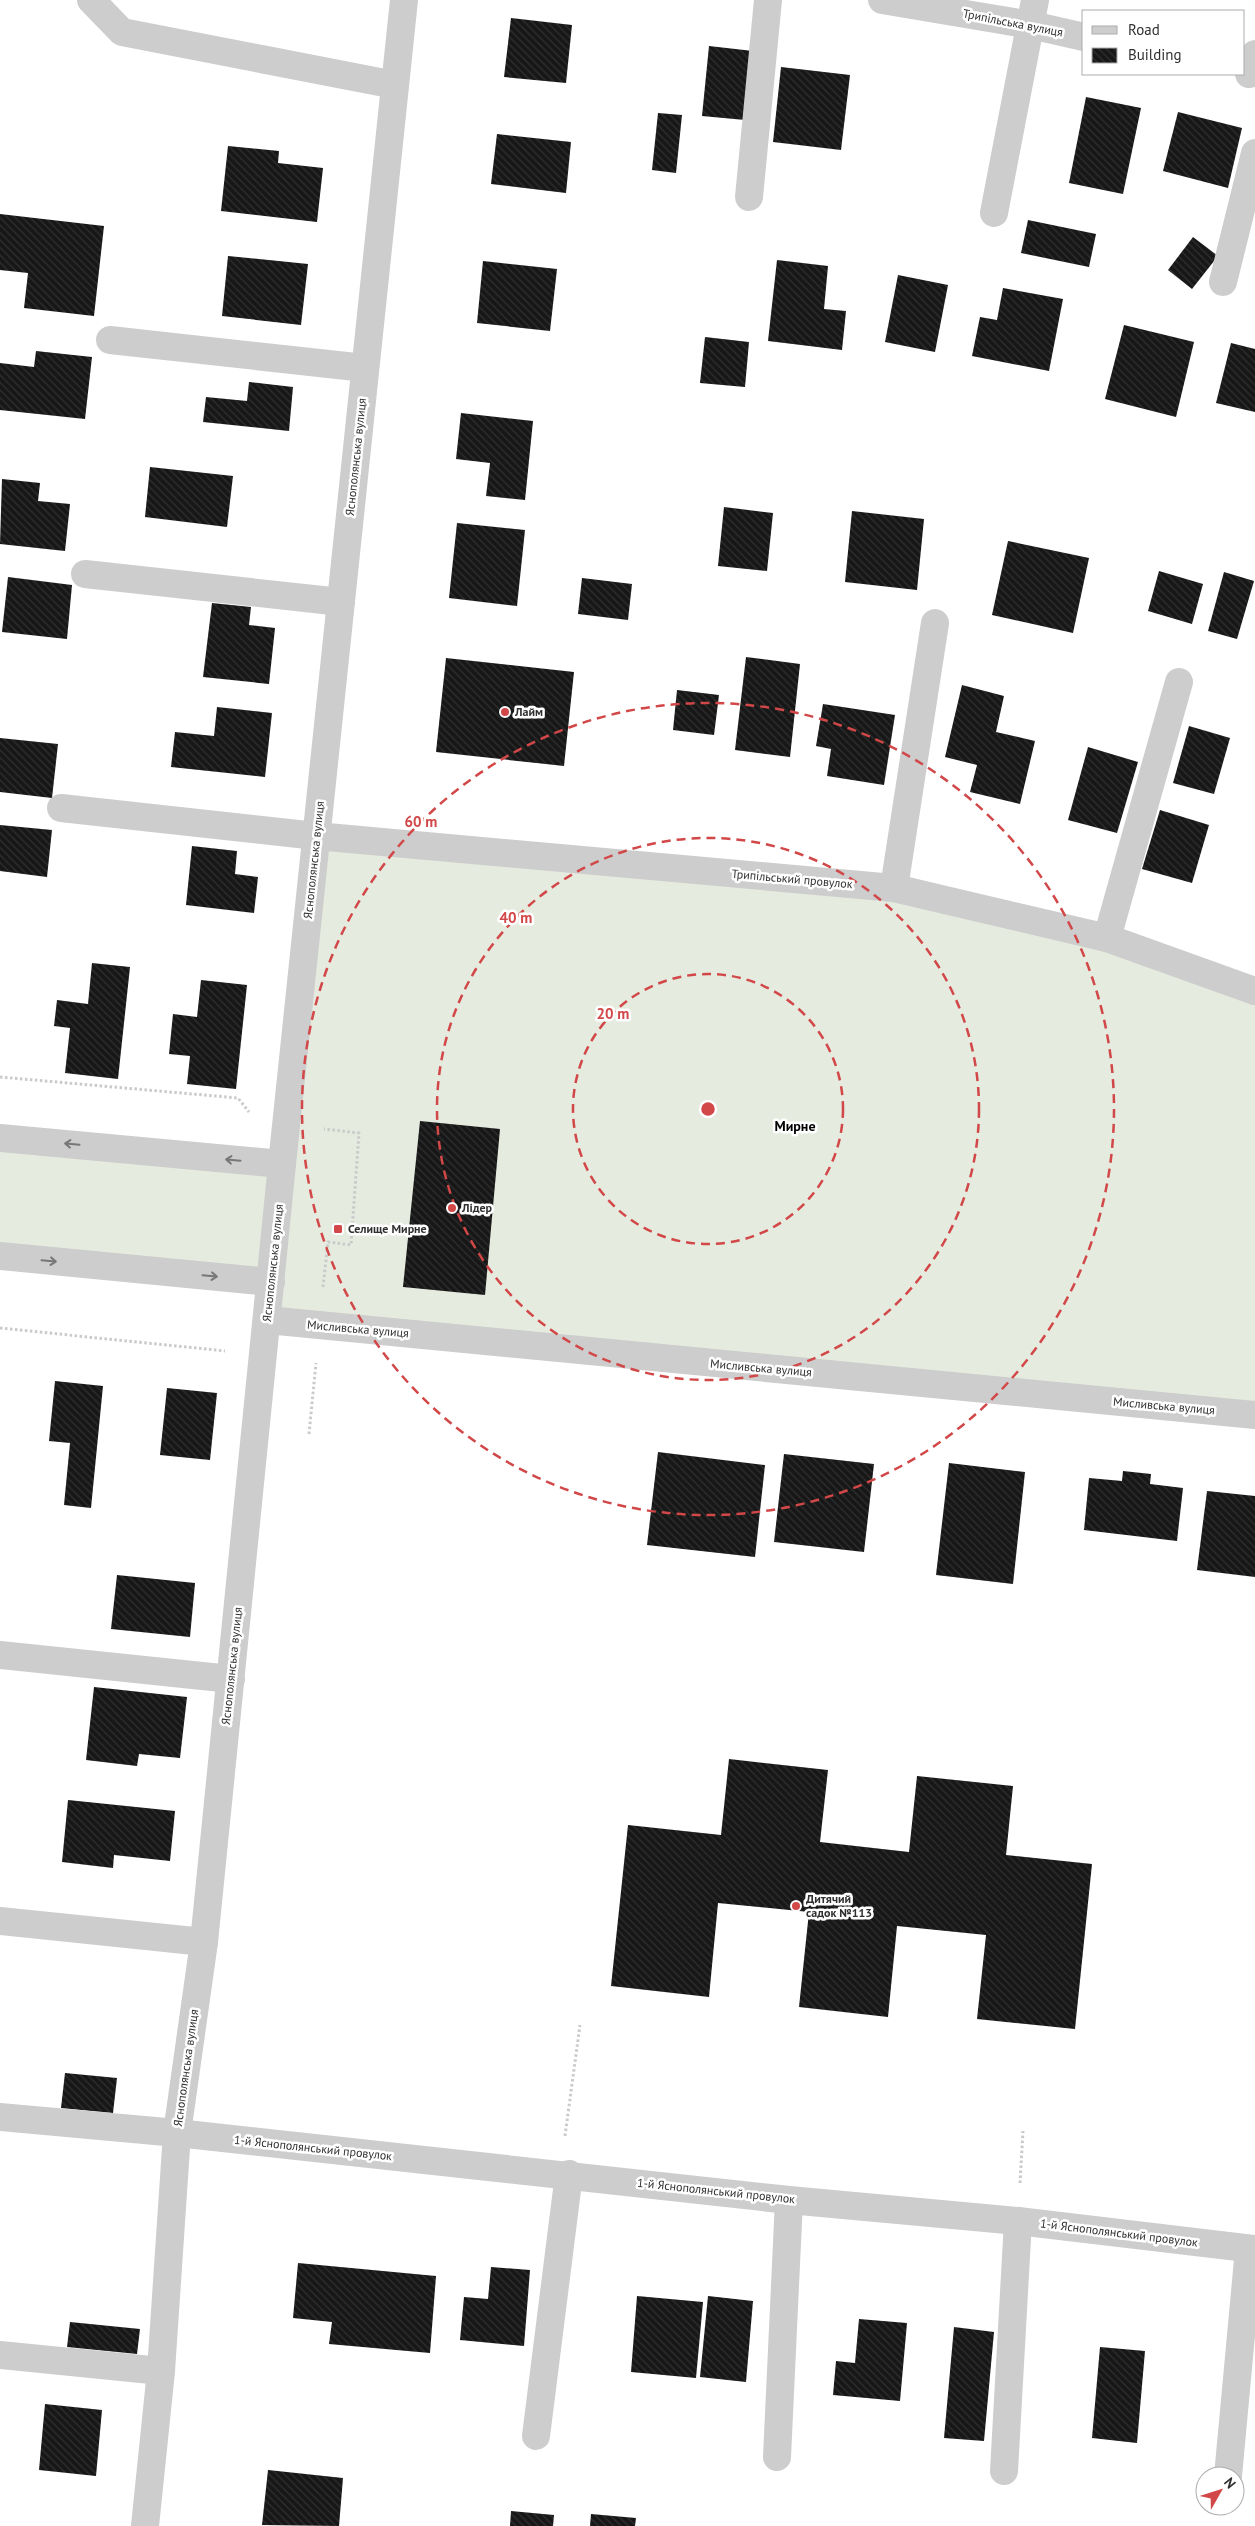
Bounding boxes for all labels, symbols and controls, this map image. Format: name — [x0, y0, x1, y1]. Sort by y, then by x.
street label: Трипільська вулиця — [962, 5, 1064, 40]
legend — [1082, 10, 1245, 75]
text: Road — [1128, 20, 1160, 39]
text: Building — [1128, 45, 1182, 64]
street label: Яснополянська вулиця — [342, 397, 369, 517]
place label: Лайм — [514, 704, 543, 719]
marker: Лайм — [499, 706, 511, 718]
street label: Яснополянська вулиця — [300, 800, 327, 920]
text: 60 m — [405, 812, 437, 831]
street label: Трипільський провулок — [731, 866, 853, 891]
text: 40 m — [500, 908, 532, 927]
text: 20 m — [597, 1004, 629, 1023]
centre of rings — [699, 1100, 717, 1118]
district label: Мирне — [774, 1117, 816, 1135]
one-way arrow — [64, 1140, 80, 1149]
one-way arrow — [226, 1155, 242, 1164]
place label: Лідер — [461, 1200, 493, 1215]
marker: Лідер — [446, 1202, 458, 1214]
street label: Яснополянська вулиця — [259, 1203, 286, 1323]
place label: Селище Мирне — [348, 1221, 427, 1236]
marker: Селище Мирне — [332, 1223, 344, 1235]
one-way arrow — [40, 1256, 56, 1266]
one-way arrow — [202, 1271, 218, 1281]
street label: Мисливська вулиця — [306, 1317, 410, 1340]
street label: Мисливська вулиця — [709, 1356, 813, 1379]
street label: Мисливська вулиця — [1112, 1394, 1216, 1417]
street label: Яснополянська вулиця — [218, 1606, 245, 1726]
place label: Дитячий садок №113 — [806, 1891, 872, 1920]
marker: Дитячий садок №113 — [790, 1900, 802, 1912]
street label: Яснополянська вулиця — [170, 2008, 201, 2128]
street label: 1-й Яснополянський провулок — [233, 2132, 393, 2163]
street label: 1-й Яснополянський провулок — [636, 2175, 796, 2206]
street label: 1-й Яснополянський провулок — [1039, 2215, 1199, 2250]
north arrow — [1195, 2466, 1245, 2516]
text: N — [1220, 2474, 1240, 2492]

